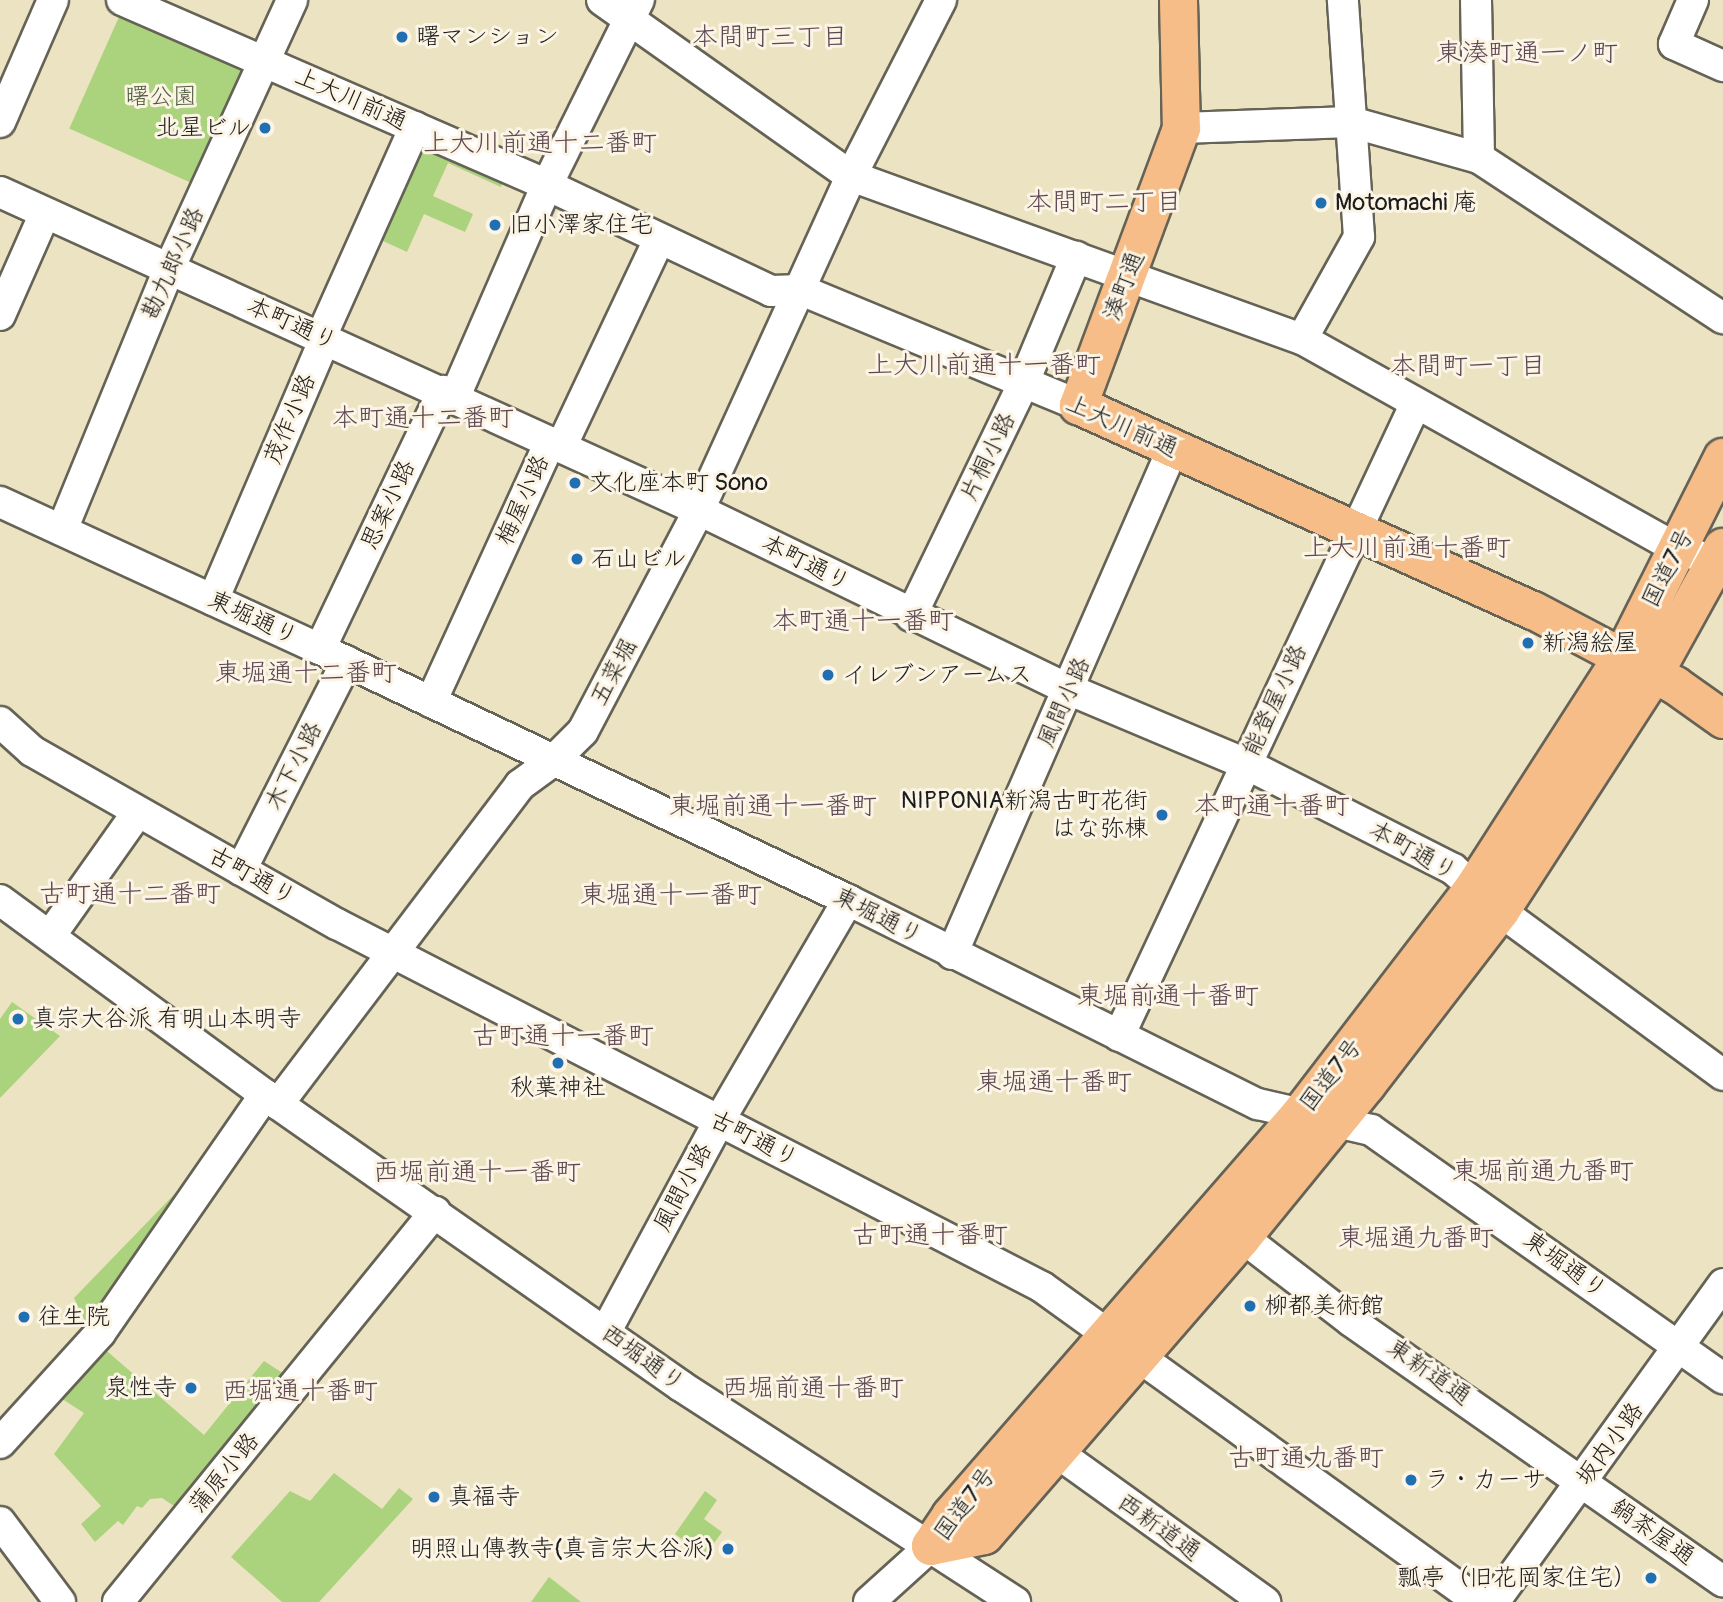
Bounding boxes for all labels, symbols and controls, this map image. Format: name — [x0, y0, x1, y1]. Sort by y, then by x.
district label: 本間町三丁目 — [692, 22, 848, 54]
place label: 曙マンション — [416, 23, 560, 51]
marker: 曙マンション — [394, 29, 410, 45]
district label: 東湊町通一ノ町 — [1436, 38, 1618, 70]
street label: 上大川前通 — [290, 61, 412, 137]
park label: 曙公園 — [125, 83, 197, 111]
place label: 北星ビル — [155, 114, 251, 142]
marker: 北星ビル — [257, 120, 273, 136]
district label: 上大川前通十二番町 — [423, 128, 657, 160]
district label: 本間町二丁目 — [1026, 187, 1182, 219]
place label: Motomachi 庵 — [1335, 189, 1477, 217]
marker: Motomachi 庵 — [1313, 195, 1329, 211]
street label: 勘九郎小路 — [135, 202, 211, 324]
place label: 旧小澤家住宅 — [509, 211, 653, 239]
marker: 旧小澤家住宅 — [487, 217, 503, 233]
street label: 湊町通 — [1098, 247, 1150, 325]
street label: 本町通り — [242, 291, 342, 357]
district label: 上大川前通十一番町 — [867, 350, 1101, 382]
district label: 本間町一丁目 — [1390, 351, 1546, 383]
street label: 茂作小路 — [258, 369, 322, 469]
street label: 上大川前通 — [1061, 388, 1183, 464]
district label: 本町通十二番町 — [332, 403, 514, 435]
street label: 片桐小路 — [954, 408, 1022, 506]
street label: 梅屋小路 — [490, 450, 556, 550]
street label: 思案小路 — [355, 455, 421, 555]
place label: 文化座本町 Sono — [589, 469, 768, 497]
marker: 文化座本町 Sono — [567, 475, 583, 491]
street label: 国道7号 — [1636, 524, 1700, 612]
street label: 本町通り — [757, 528, 855, 598]
district label: 上大川前通十番町 — [1303, 533, 1511, 565]
place label: 石山ビル — [591, 545, 687, 573]
marker: 石山ビル — [569, 551, 585, 567]
street label: 東堀通り — [203, 585, 303, 651]
district label: 本町通十一番町 — [772, 606, 954, 638]
place label: 新潟絵屋 — [1542, 629, 1638, 657]
street label: 五菜堀 — [584, 633, 644, 711]
marker: 新潟絵屋 — [1520, 635, 1536, 651]
street label: 能登屋小路 — [1237, 640, 1313, 760]
street label: 風間小路 — [1031, 652, 1097, 752]
district label: 東堀通十二番町 — [215, 658, 397, 690]
place label: イレブンアームス — [842, 661, 1033, 689]
marker: イレブンアームス — [820, 667, 836, 683]
street label: 木下小路 — [259, 717, 329, 815]
place label: NIPPONIA新潟古町花街 はな弥棟 — [901, 787, 1148, 843]
district label: 東堀前通十一番町 — [669, 791, 877, 823]
district label: 本町通十番町 — [1194, 791, 1350, 823]
marker: NIPPONIA新潟古町花街 はな弥棟 — [1154, 807, 1170, 823]
street label: 本町通り — [1364, 815, 1462, 887]
street label: 古町通り — [203, 840, 301, 912]
district label: 古町通十二番町 — [39, 879, 221, 911]
district label: 東堀通十一番町 — [580, 880, 762, 912]
street label: 東堀通り — [829, 881, 927, 951]
district label: 東堀前通十番町 — [1077, 981, 1259, 1013]
place label: 真宗大谷派 有明山本明寺 — [32, 1005, 301, 1033]
marker: 真宗大谷派 有明山本明寺 — [10, 1011, 26, 1027]
district label: 古町通十一番町 — [472, 1021, 654, 1053]
street label: 国道7号 — [1294, 1033, 1368, 1117]
marker: 秋葉神社 — [550, 1055, 566, 1071]
district label: 東堀通十番町 — [976, 1067, 1132, 1099]
place label: 秋葉神社 — [510, 1074, 606, 1102]
street label: 古町通り — [705, 1104, 803, 1174]
street label: 風間小路 — [648, 1138, 718, 1236]
district label: 東堀前通九番町 — [1452, 1156, 1634, 1188]
district label: 西堀前通十一番町 — [373, 1157, 581, 1189]
district label: 古町通十番町 — [852, 1220, 1008, 1252]
district label: 東堀通九番町 — [1338, 1223, 1494, 1255]
street label: 東堀通り — [1518, 1225, 1612, 1305]
place label: 柳都美術館 — [1264, 1292, 1384, 1320]
marker: 柳都美術館 — [1242, 1298, 1258, 1314]
place label: 往生院 — [38, 1303, 110, 1331]
marker: 往生院 — [16, 1309, 32, 1325]
street label: 西堀通り — [596, 1318, 690, 1398]
street label: 東新道通 — [1381, 1333, 1477, 1411]
district label: 西堀前通十番町 — [722, 1373, 904, 1405]
place label: 泉性寺 — [105, 1374, 177, 1402]
district label: 西堀通十番町 — [222, 1376, 378, 1408]
marker: 泉性寺 — [183, 1380, 199, 1396]
street label: 坂内小路 — [1570, 1397, 1650, 1491]
street label: 蒲原小路 — [183, 1427, 265, 1519]
district label: 古町通九番町 — [1228, 1443, 1384, 1475]
street label: 国道7号 — [928, 1462, 1002, 1546]
place label: ラ・カーサ — [1425, 1466, 1545, 1494]
marker: ラ・カーサ — [1403, 1472, 1419, 1488]
place label: 真福寺 — [448, 1483, 520, 1511]
street label: 西新道通 — [1112, 1487, 1206, 1567]
marker: 真福寺 — [426, 1489, 442, 1505]
street label: 鍋茶屋通 — [1605, 1493, 1701, 1571]
place label: 明照山傳教寺(真言宗大谷派) — [410, 1535, 714, 1563]
marker: 明照山傳教寺(真言宗大谷派) — [720, 1541, 736, 1557]
place label: 瓢亭（旧花岡家住宅） — [1397, 1564, 1637, 1592]
marker: 瓢亭（旧花岡家住宅） — [1643, 1570, 1659, 1586]

